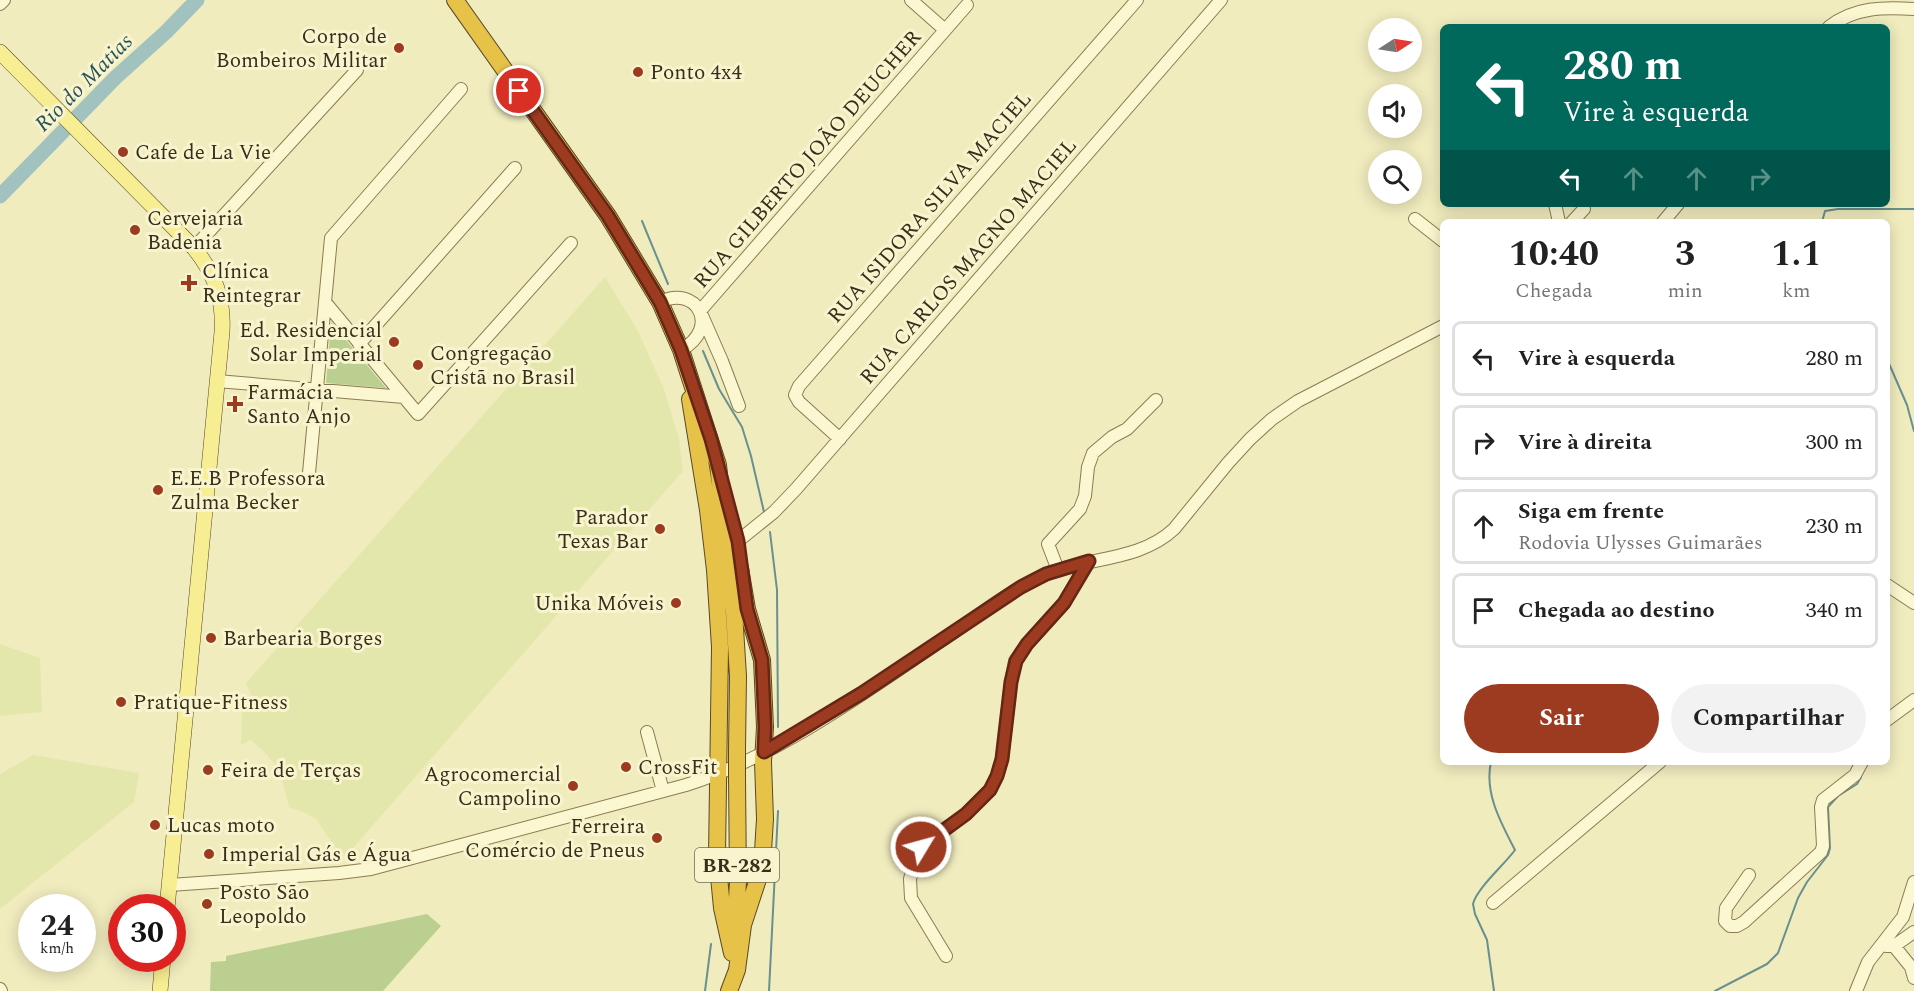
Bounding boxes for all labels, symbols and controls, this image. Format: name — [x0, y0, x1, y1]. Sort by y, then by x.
north arrow — [1368, 18, 1422, 72]
map controls — [1368, 18, 1422, 204]
place label: Corpo de Bombeiros Militar — [216, 21, 387, 77]
street label: RUA GILBERTO JOÃO DEUCHER — [686, 23, 929, 296]
water label: Rio do Matias — [27, 26, 141, 140]
text: 280 m — [1563, 35, 1682, 98]
marker: Corpo de Bombeiros Militar — [392, 41, 406, 55]
icon: left — [1464, 48, 1542, 126]
place label: Ponto 4x4 — [650, 57, 742, 89]
pin — [493, 65, 544, 116]
marker: Ponto 4x4 — [631, 65, 645, 79]
icon: arrive — [502, 74, 535, 107]
button: sound — [1368, 84, 1422, 138]
street label: RUA ISIDORA SILVA MACIEL — [820, 85, 1040, 331]
text: Vire à esquerda — [1563, 92, 1749, 134]
street label: RUA CARLOS MAGNO MACIEL — [852, 131, 1085, 392]
place label: Cafe de La Vie — [135, 137, 271, 169]
marker: Cafe de La Vie — [116, 145, 130, 159]
button: search — [1368, 150, 1422, 204]
icon: left — [1554, 162, 1587, 195]
icon: ahead — [1617, 162, 1650, 195]
icon: ahead — [1680, 162, 1713, 195]
icon: right — [1743, 162, 1776, 195]
place label: Cervejaria Badenia — [147, 203, 244, 259]
marker: Cervejaria Badenia — [128, 223, 142, 237]
text: 10:40 — [1509, 227, 1599, 282]
text: 3 — [1675, 227, 1695, 282]
text: 1.1 — [1771, 227, 1821, 282]
place label: Clínica Reintegrar — [202, 256, 301, 312]
marker: Clínica Reintegrar — [180, 274, 198, 292]
text: Chegada — [1515, 276, 1593, 306]
text: min — [1668, 276, 1703, 306]
text: km — [1782, 276, 1811, 306]
place label: Ed. Residencial Solar Imperial — [239, 315, 382, 371]
marker: Ed. Residencial Solar Imperial — [387, 335, 401, 349]
place label: Congregação Cristã no Brasil — [430, 338, 575, 394]
icon: left — [1467, 342, 1500, 375]
text: Vire à esquerda — [1518, 342, 1675, 375]
text: 280 m — [1806, 342, 1863, 375]
marker: Congregação Cristã no Brasil — [411, 358, 425, 372]
place label: Farmácia Santo Anjo — [247, 377, 351, 433]
marker: Farmácia Santo Anjo — [228, 397, 242, 411]
icon: right — [1467, 426, 1500, 459]
text: Vire à direita — [1518, 426, 1652, 459]
text: 300 m — [1806, 426, 1863, 459]
place label: E.E.B Professora Zulma Becker — [170, 463, 326, 519]
marker: E.E.B Professora Zulma Becker — [151, 483, 165, 497]
text: Siga em frente — [1518, 495, 1664, 528]
place label: Parador Texas Bar — [558, 502, 648, 558]
icon: ahead — [1467, 510, 1500, 543]
text: 230 m — [1806, 510, 1863, 543]
marker: Parador Texas Bar — [653, 522, 667, 536]
text: Rodovia Ulysses Guimarães — [1518, 528, 1763, 558]
place label: Unika Móveis — [534, 588, 664, 620]
icon: arrive — [1467, 594, 1500, 627]
text: Chegada ao destino — [1518, 594, 1715, 627]
text: 340 m — [1806, 594, 1863, 627]
marker: Unika Móveis — [669, 596, 683, 610]
place label: Barbearia Borges — [223, 623, 382, 655]
marker: Barbearia Borges — [204, 631, 218, 645]
button: Sair — [1464, 684, 1659, 753]
button: Compartilhar — [1671, 684, 1866, 753]
place label: Pratique-Fitness — [133, 687, 288, 719]
marker: Pratique-Fitness — [114, 695, 128, 709]
place label: CrossFit — [638, 752, 718, 784]
place label: Feira de Terças — [220, 755, 361, 787]
place label: Agrocomercial Campolino — [424, 759, 561, 815]
marker: CrossFit — [619, 760, 633, 774]
marker: Feira de Terças — [201, 763, 215, 777]
marker: Agrocomercial Campolino — [566, 779, 580, 793]
place label: Lucas moto — [167, 810, 275, 842]
place label: Ferreira Comércio de Pneus — [465, 811, 646, 867]
position arrow — [889, 815, 953, 879]
marker: Lucas moto — [148, 818, 162, 832]
marker: Ferreira Comércio de Pneus — [650, 831, 664, 845]
place label: Imperial Gás e Água — [221, 839, 412, 871]
marker: Imperial Gás e Água — [202, 847, 216, 861]
road number: BR-282 — [695, 848, 779, 882]
place label: Posto São Leopoldo — [219, 877, 309, 933]
speed limit sign: 30 — [108, 894, 186, 972]
marker: Posto São Leopoldo — [200, 897, 214, 911]
text: 24 — [40, 903, 74, 949]
text: km/h — [40, 937, 74, 960]

